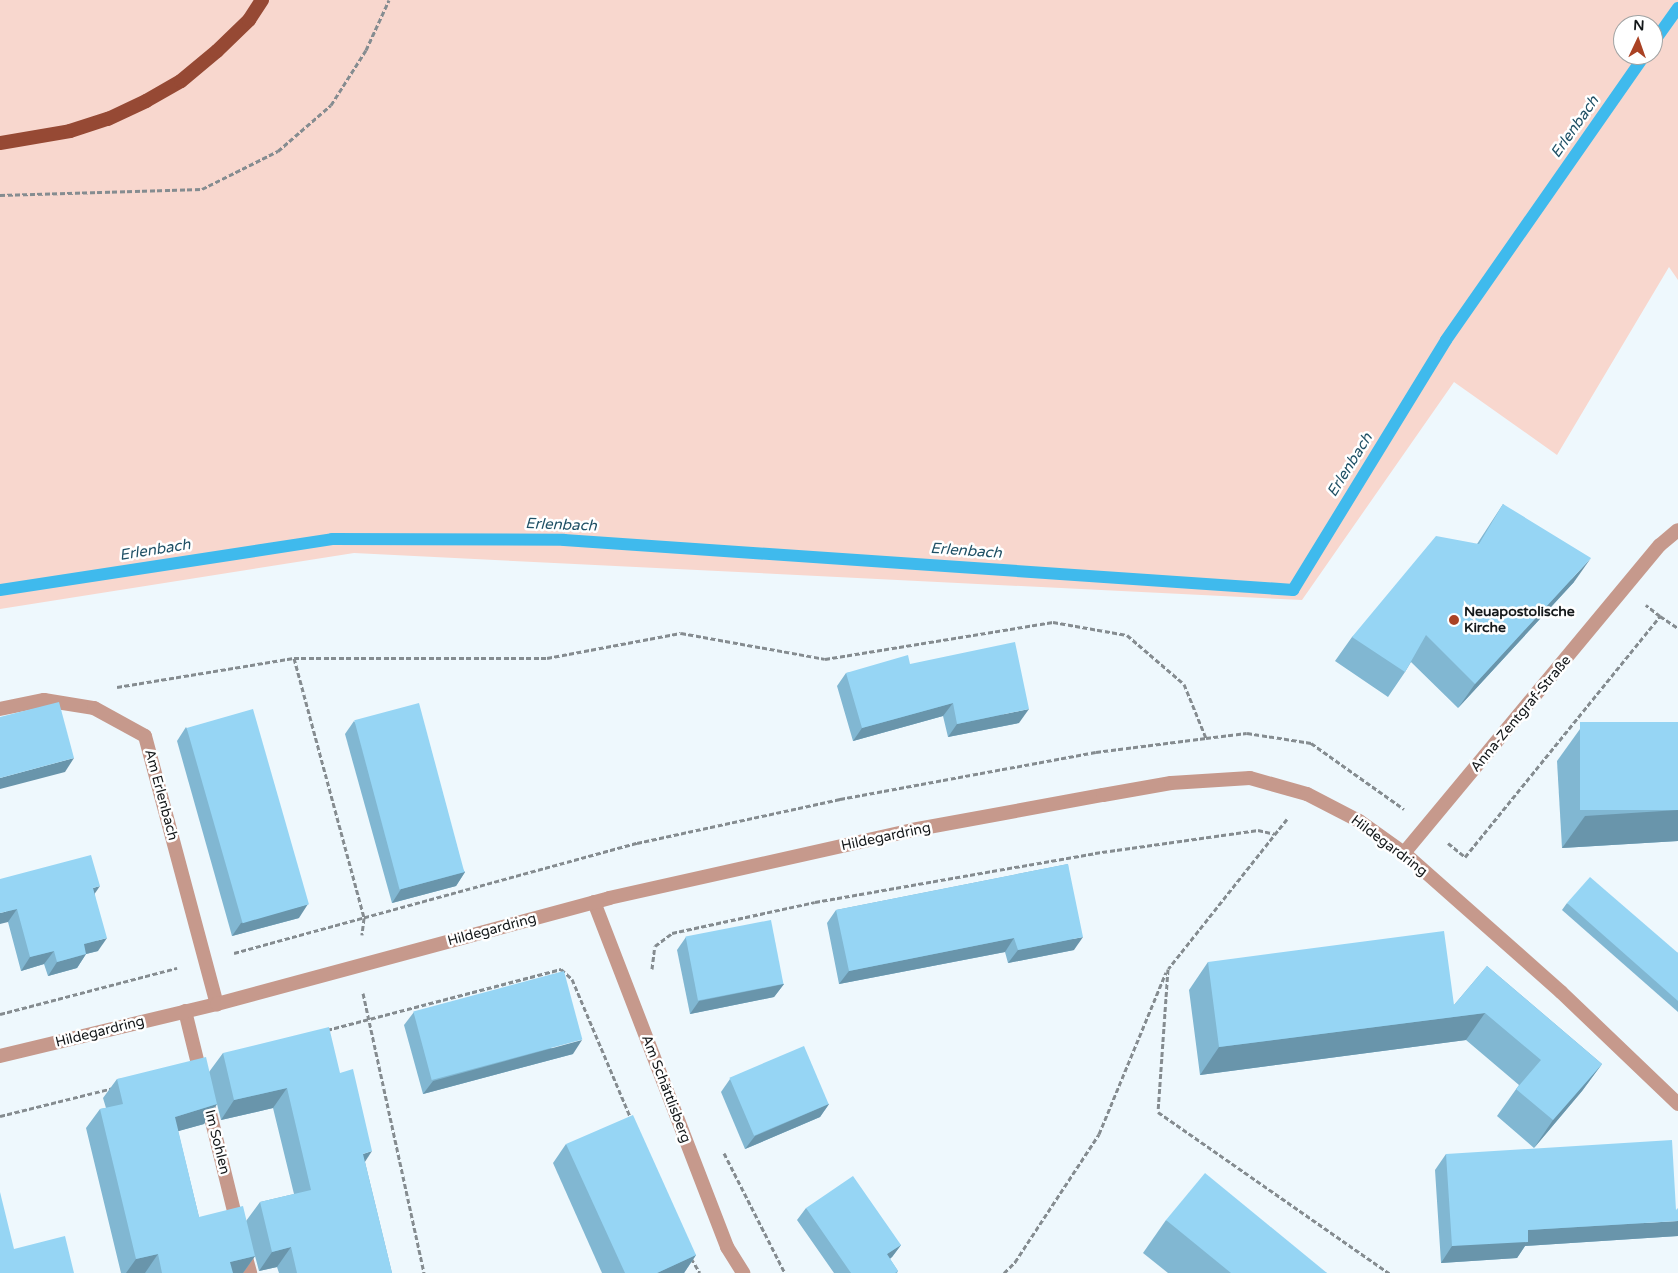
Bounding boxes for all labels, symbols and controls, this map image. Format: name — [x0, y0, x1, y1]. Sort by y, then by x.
north arrow — [1613, 15, 1663, 65]
text: N — [1633, 17, 1645, 34]
water label: Erlenbach — [1547, 93, 1603, 161]
water label: Erlenbach — [1323, 430, 1377, 500]
water label: Erlenbach — [525, 515, 597, 535]
water label: Erlenbach — [118, 536, 192, 564]
water label: Erlenbach — [930, 540, 1002, 562]
place label: Neuapostolische Kirche — [1464, 604, 1575, 636]
marker: Neuapostolische Kirche — [1448, 614, 1460, 626]
street label: Anna-Zentgraf-Straße — [1467, 652, 1575, 776]
street label: Am Erlenbach — [141, 748, 181, 842]
street label: Hildegardring — [1348, 812, 1430, 880]
street label: Hildegardring — [840, 819, 932, 855]
street label: Hildegardring — [446, 910, 538, 950]
street label: Hildegardring — [54, 1013, 146, 1051]
street label: Am Schättlisberg — [638, 1033, 694, 1145]
street label: Im Sohlen — [201, 1108, 233, 1176]

